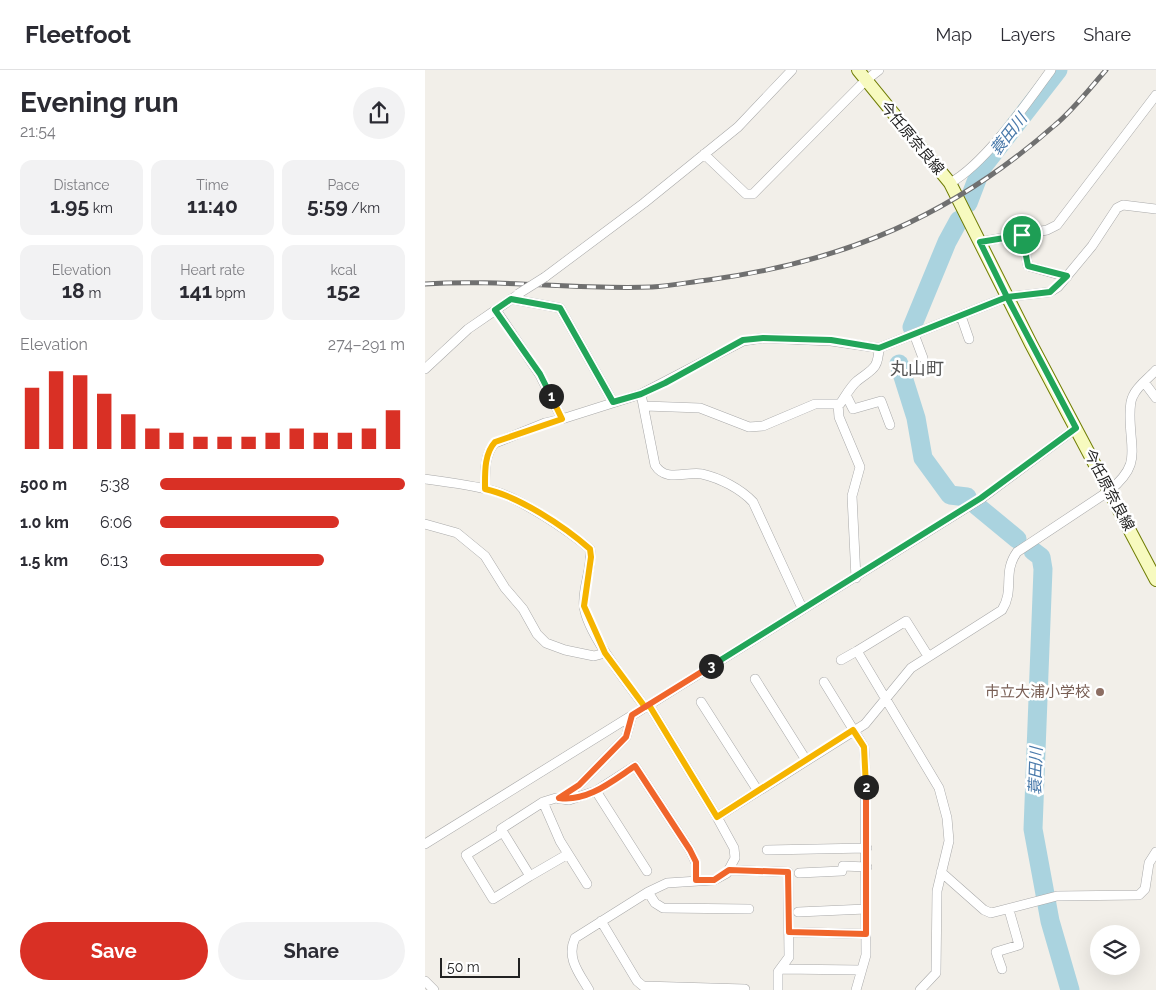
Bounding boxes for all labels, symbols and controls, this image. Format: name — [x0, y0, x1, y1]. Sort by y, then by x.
text: Fleetfoot — [25, 20, 131, 49]
text: Map — [936, 24, 972, 45]
text: Layers — [1000, 24, 1055, 45]
text: Share — [1083, 24, 1131, 45]
text: Evening run — [20, 86, 179, 119]
button: share — [353, 87, 405, 139]
street label: 今任原奈良線 — [876, 98, 948, 178]
water label: 蓑田川 — [986, 108, 1032, 159]
text: 21:54 — [20, 122, 56, 141]
text: Distance — [53, 177, 110, 193]
text: Time — [196, 177, 229, 193]
text: Pace — [327, 177, 360, 193]
text: 1.95 — [50, 193, 89, 218]
text: 11:40 — [187, 193, 238, 218]
text: 5:59 — [307, 193, 348, 218]
text: km — [89, 200, 113, 216]
text: /km — [348, 200, 380, 216]
pin — [1001, 214, 1043, 256]
icon: arrive — [1008, 221, 1036, 249]
text: Elevation — [52, 262, 111, 278]
text: Heart rate — [180, 262, 245, 278]
text: kcal — [330, 262, 357, 278]
text: 18 — [62, 278, 85, 303]
text: 141 — [179, 278, 212, 303]
text: 152 — [327, 278, 360, 303]
text: m — [85, 285, 101, 301]
text: bpm — [212, 285, 246, 301]
text: Elevation — [20, 335, 88, 354]
text: 274–291 m — [328, 335, 405, 354]
district label: 丸山町 — [890, 358, 944, 379]
pin: 1 — [539, 384, 563, 408]
text: 1 — [548, 388, 555, 404]
street label: 今任原奈良線 — [1080, 446, 1138, 534]
text: 500 m — [20, 475, 67, 494]
text: 5:38 — [100, 475, 130, 494]
text: 1.0 km — [20, 513, 69, 532]
text: 6:06 — [100, 513, 132, 532]
text: 1.5 km — [20, 551, 68, 570]
text: 6:13 — [100, 551, 128, 570]
pin: 3 — [699, 654, 723, 678]
text: 3 — [708, 658, 715, 674]
place label: 市立大浦小学校 — [985, 683, 1090, 701]
marker: 市立大浦小学校 — [1094, 686, 1106, 698]
water label: 蓑田川 — [1025, 745, 1046, 795]
pin: 2 — [853, 774, 879, 800]
text: 2 — [863, 779, 870, 795]
button: Save — [20, 922, 208, 980]
button: Share — [218, 922, 405, 980]
map controls — [1090, 925, 1140, 975]
button: layers — [1090, 925, 1140, 975]
scale bar — [440, 955, 520, 978]
text: 50 m — [447, 959, 480, 975]

